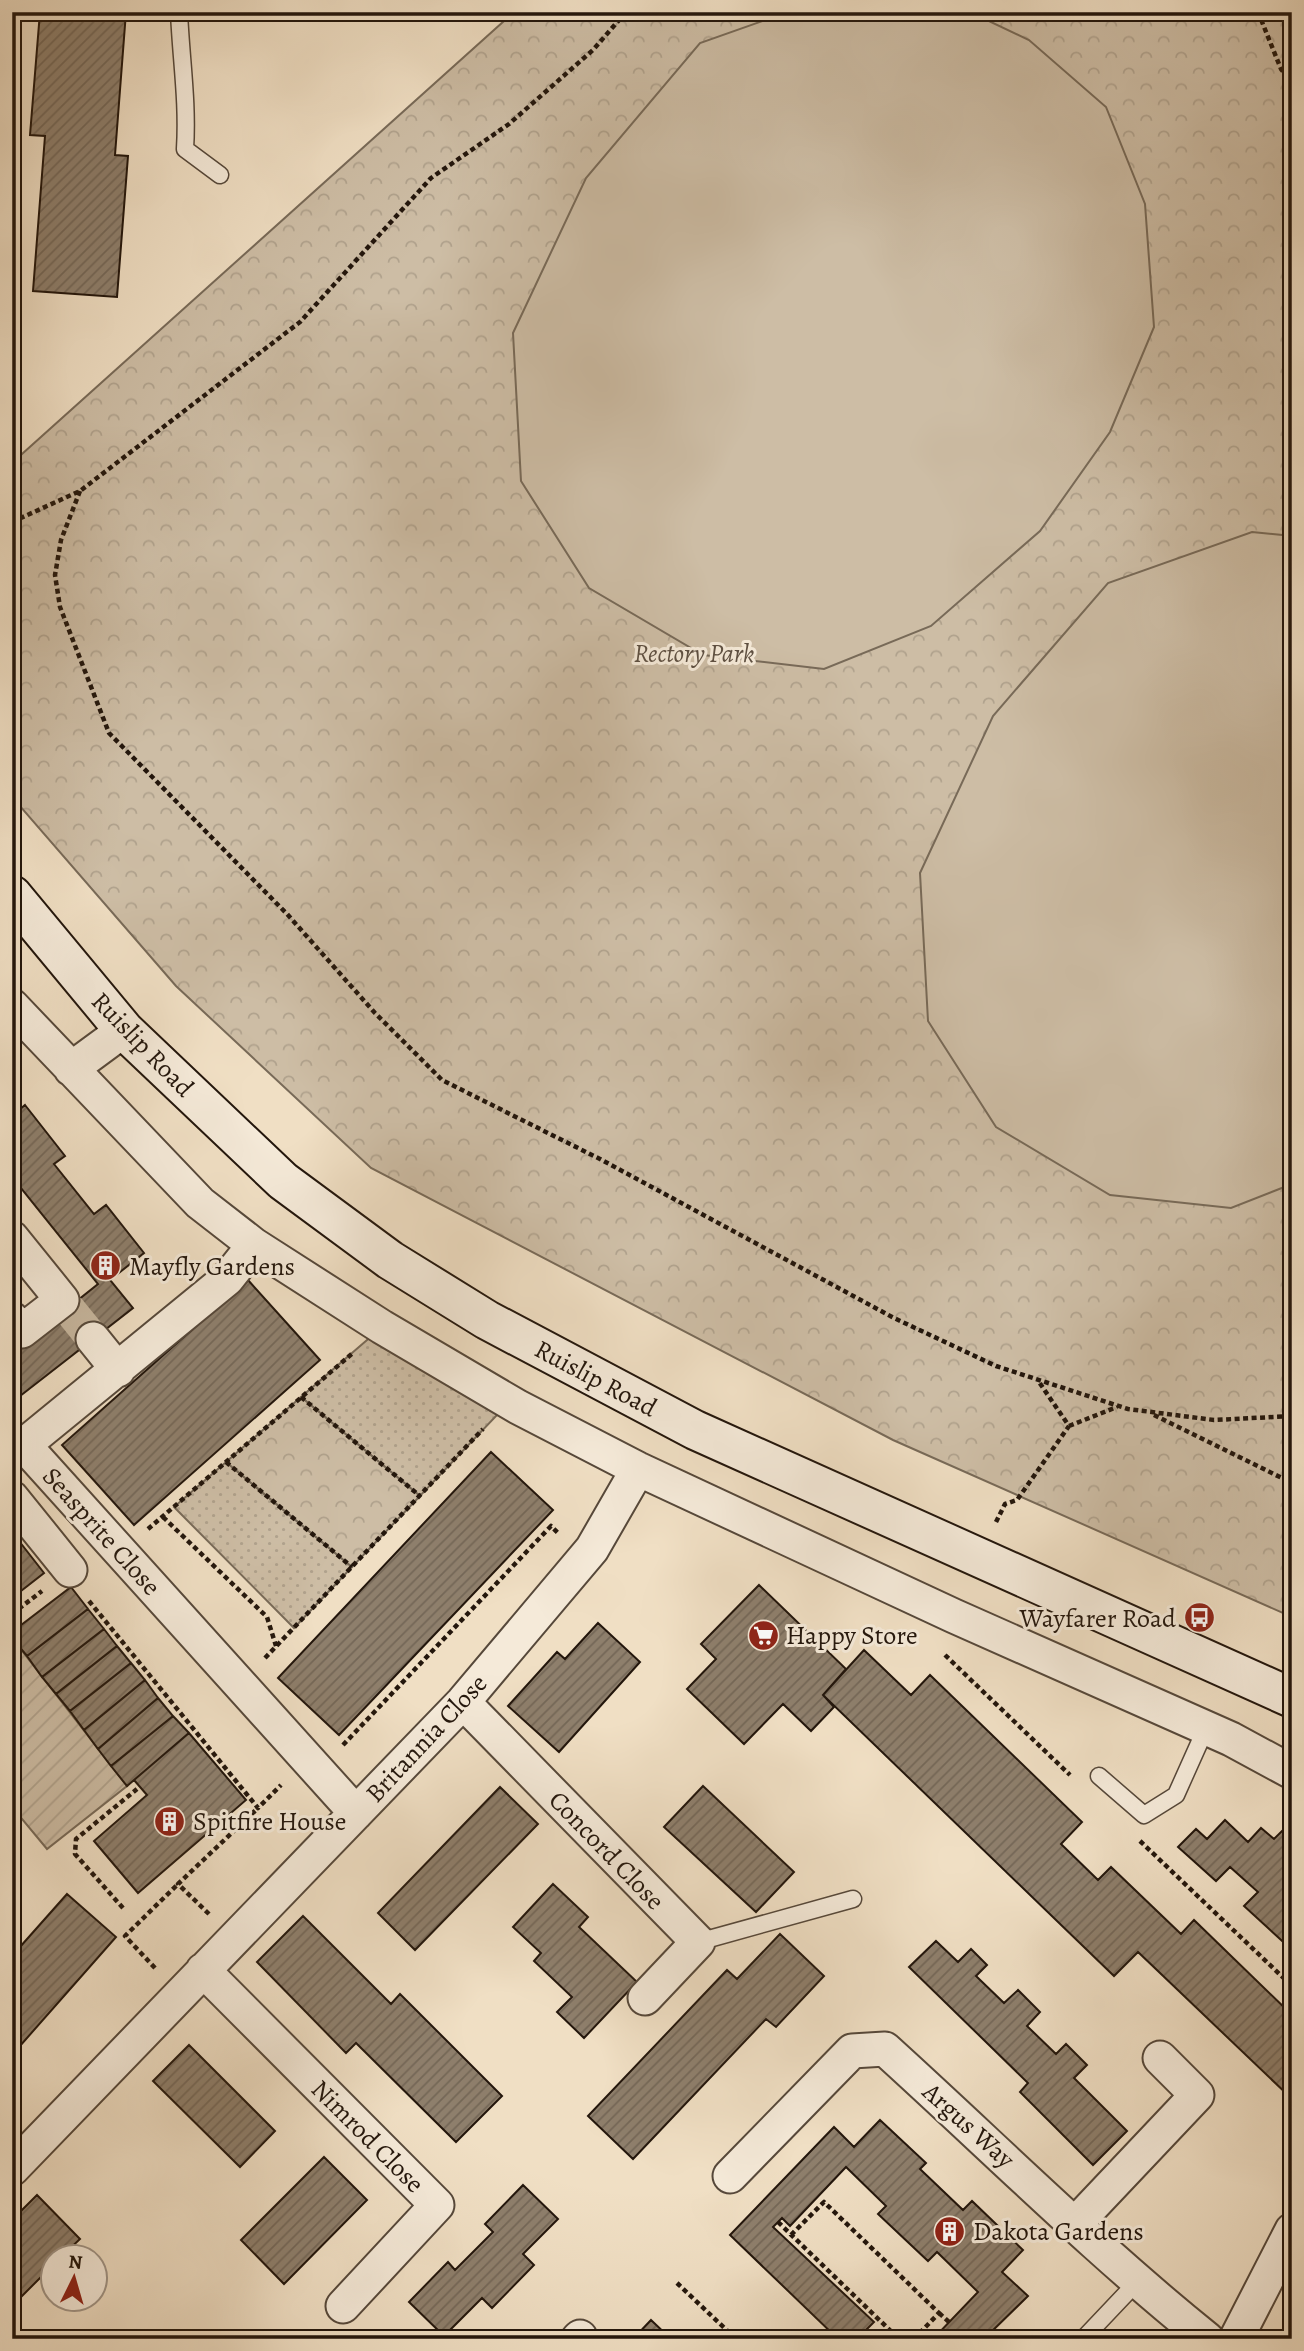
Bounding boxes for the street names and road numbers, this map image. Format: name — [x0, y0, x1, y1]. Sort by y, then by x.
street label: Ruislip Road — [84, 984, 202, 1105]
street label: Ruislip Road — [529, 1332, 663, 1425]
street label: Seasprite Close — [35, 1460, 169, 1603]
street label: Britannia Close — [358, 1666, 495, 1810]
street label: Concord Close — [541, 1783, 672, 1918]
street label: Nimrod Close — [303, 2072, 432, 2201]
street label: Argus Way — [914, 2074, 1023, 2176]

